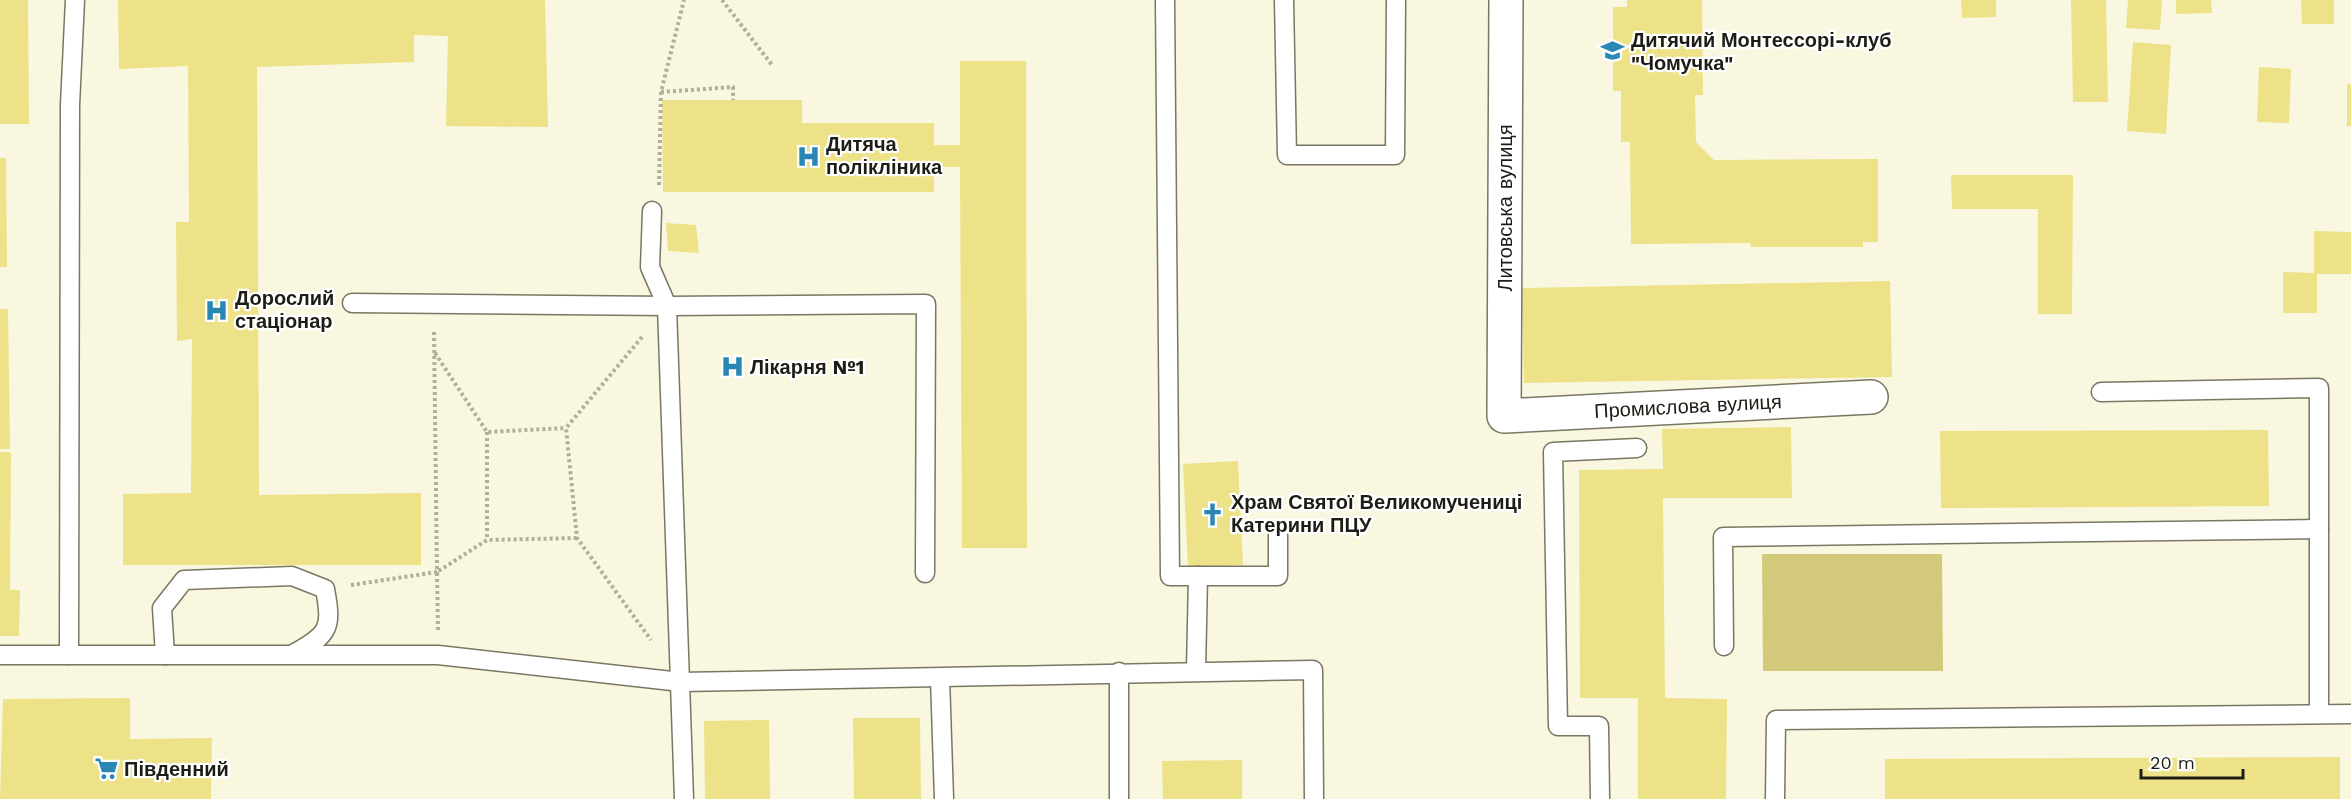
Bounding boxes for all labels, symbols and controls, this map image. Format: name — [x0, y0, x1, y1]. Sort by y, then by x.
place label: Дитячий Монтессорі-клуб "Чомучка" — [1631, 28, 1892, 75]
school or university icon: Дитячий Монтессорі-клуб "Чомучка" — [1600, 38, 1626, 64]
street label: Литовська вулиця — [1493, 124, 1517, 292]
place label: Дитяча полікліника — [826, 132, 943, 179]
hospital icon: Дитяча полікліника — [795, 143, 821, 169]
place label: Дорослий стаціонар — [235, 286, 334, 333]
hospital icon: Дорослий стаціонар — [204, 297, 230, 323]
hospital icon: Лікарня №1 — [719, 354, 745, 380]
place label: Лікарня №1 — [750, 355, 864, 379]
street label: Промислова вулиця — [1594, 389, 1782, 423]
place label: Храм Святої Великомучениці Катерини ПЦУ — [1231, 490, 1522, 537]
church icon: Храм Святої Великомучениці Катерини ПЦУ — [1200, 501, 1226, 527]
scale bar — [2141, 742, 2243, 780]
text: 20 m — [2150, 752, 2195, 773]
supermarket icon: Південний — [93, 756, 119, 782]
place label: Південний — [124, 757, 229, 781]

